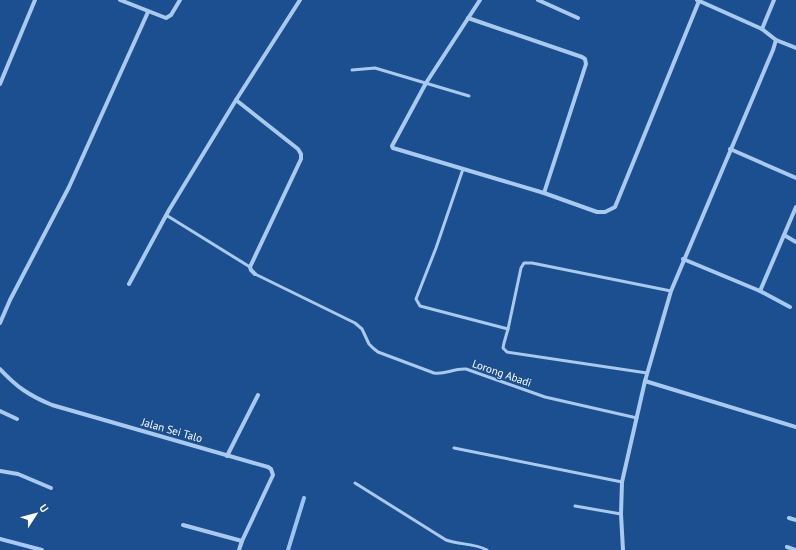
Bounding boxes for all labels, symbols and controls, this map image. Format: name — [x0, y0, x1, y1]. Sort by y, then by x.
street label: Lorong Abadi — [471, 356, 534, 390]
street label: Jalan Sei Talo — [139, 414, 204, 445]
north arrow — [16, 494, 56, 534]
text: U — [36, 501, 52, 515]

